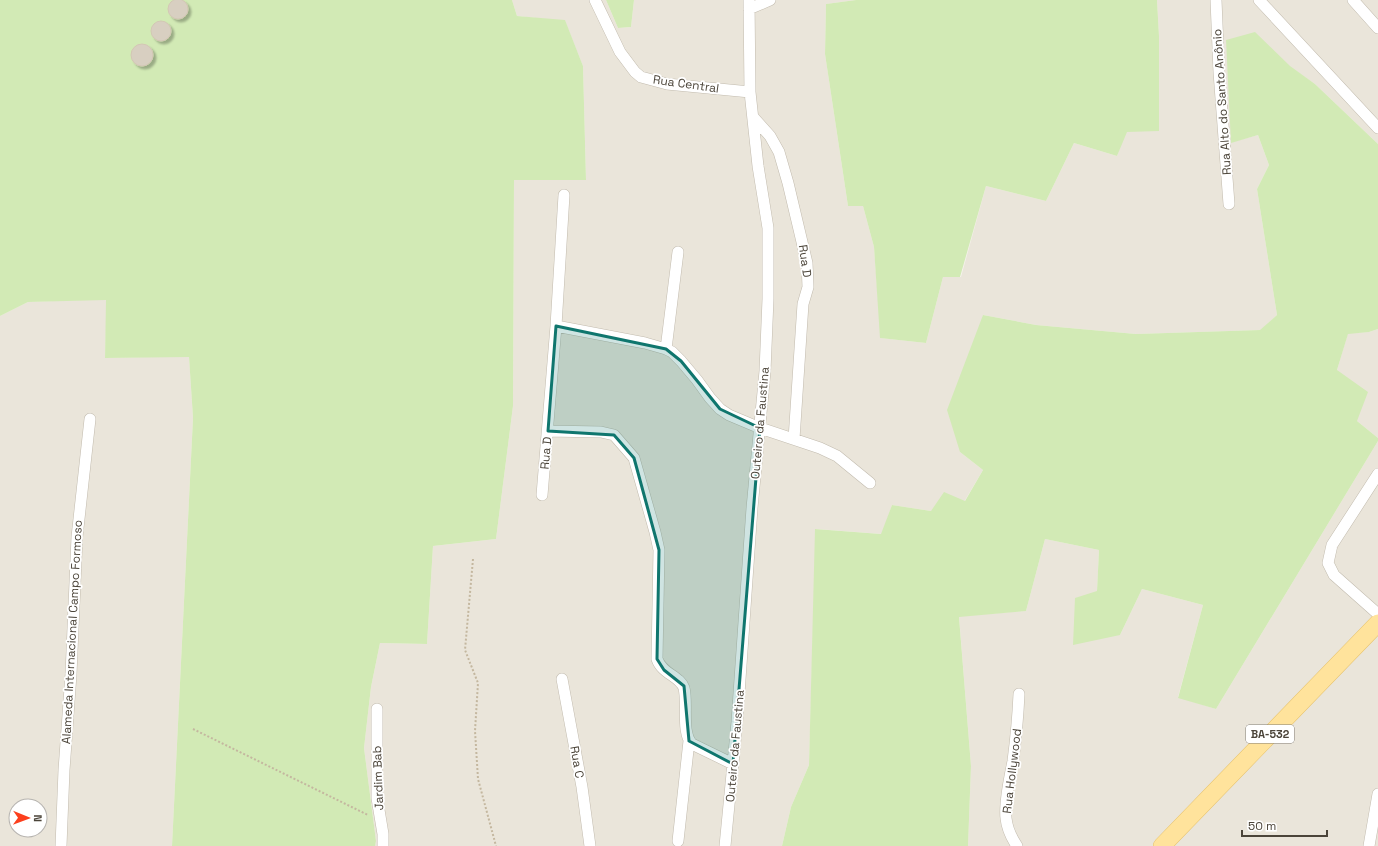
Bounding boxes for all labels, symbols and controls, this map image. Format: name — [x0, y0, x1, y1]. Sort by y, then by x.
street label: Rua Alto do Santo Anônio — [1209, 28, 1235, 176]
street label: Rua Central — [652, 71, 720, 97]
street label: Rua D — [795, 244, 815, 278]
street label: Outeiro da Faustina — [747, 366, 773, 480]
street label: Rua D — [537, 436, 555, 470]
street label: Alameda Internacional Campo Formoso — [58, 520, 86, 744]
street label: Outeiro da Faustina — [722, 689, 748, 803]
road number: BA-532 — [1246, 725, 1294, 743]
street label: Rua Hollywood — [999, 728, 1025, 814]
street label: Jardim Bab — [369, 745, 387, 811]
street label: Rua C — [566, 745, 588, 780]
north arrow — [8, 798, 48, 838]
scale bar — [1242, 812, 1327, 838]
text: N — [31, 814, 45, 822]
text: 50 m — [1248, 818, 1276, 834]

